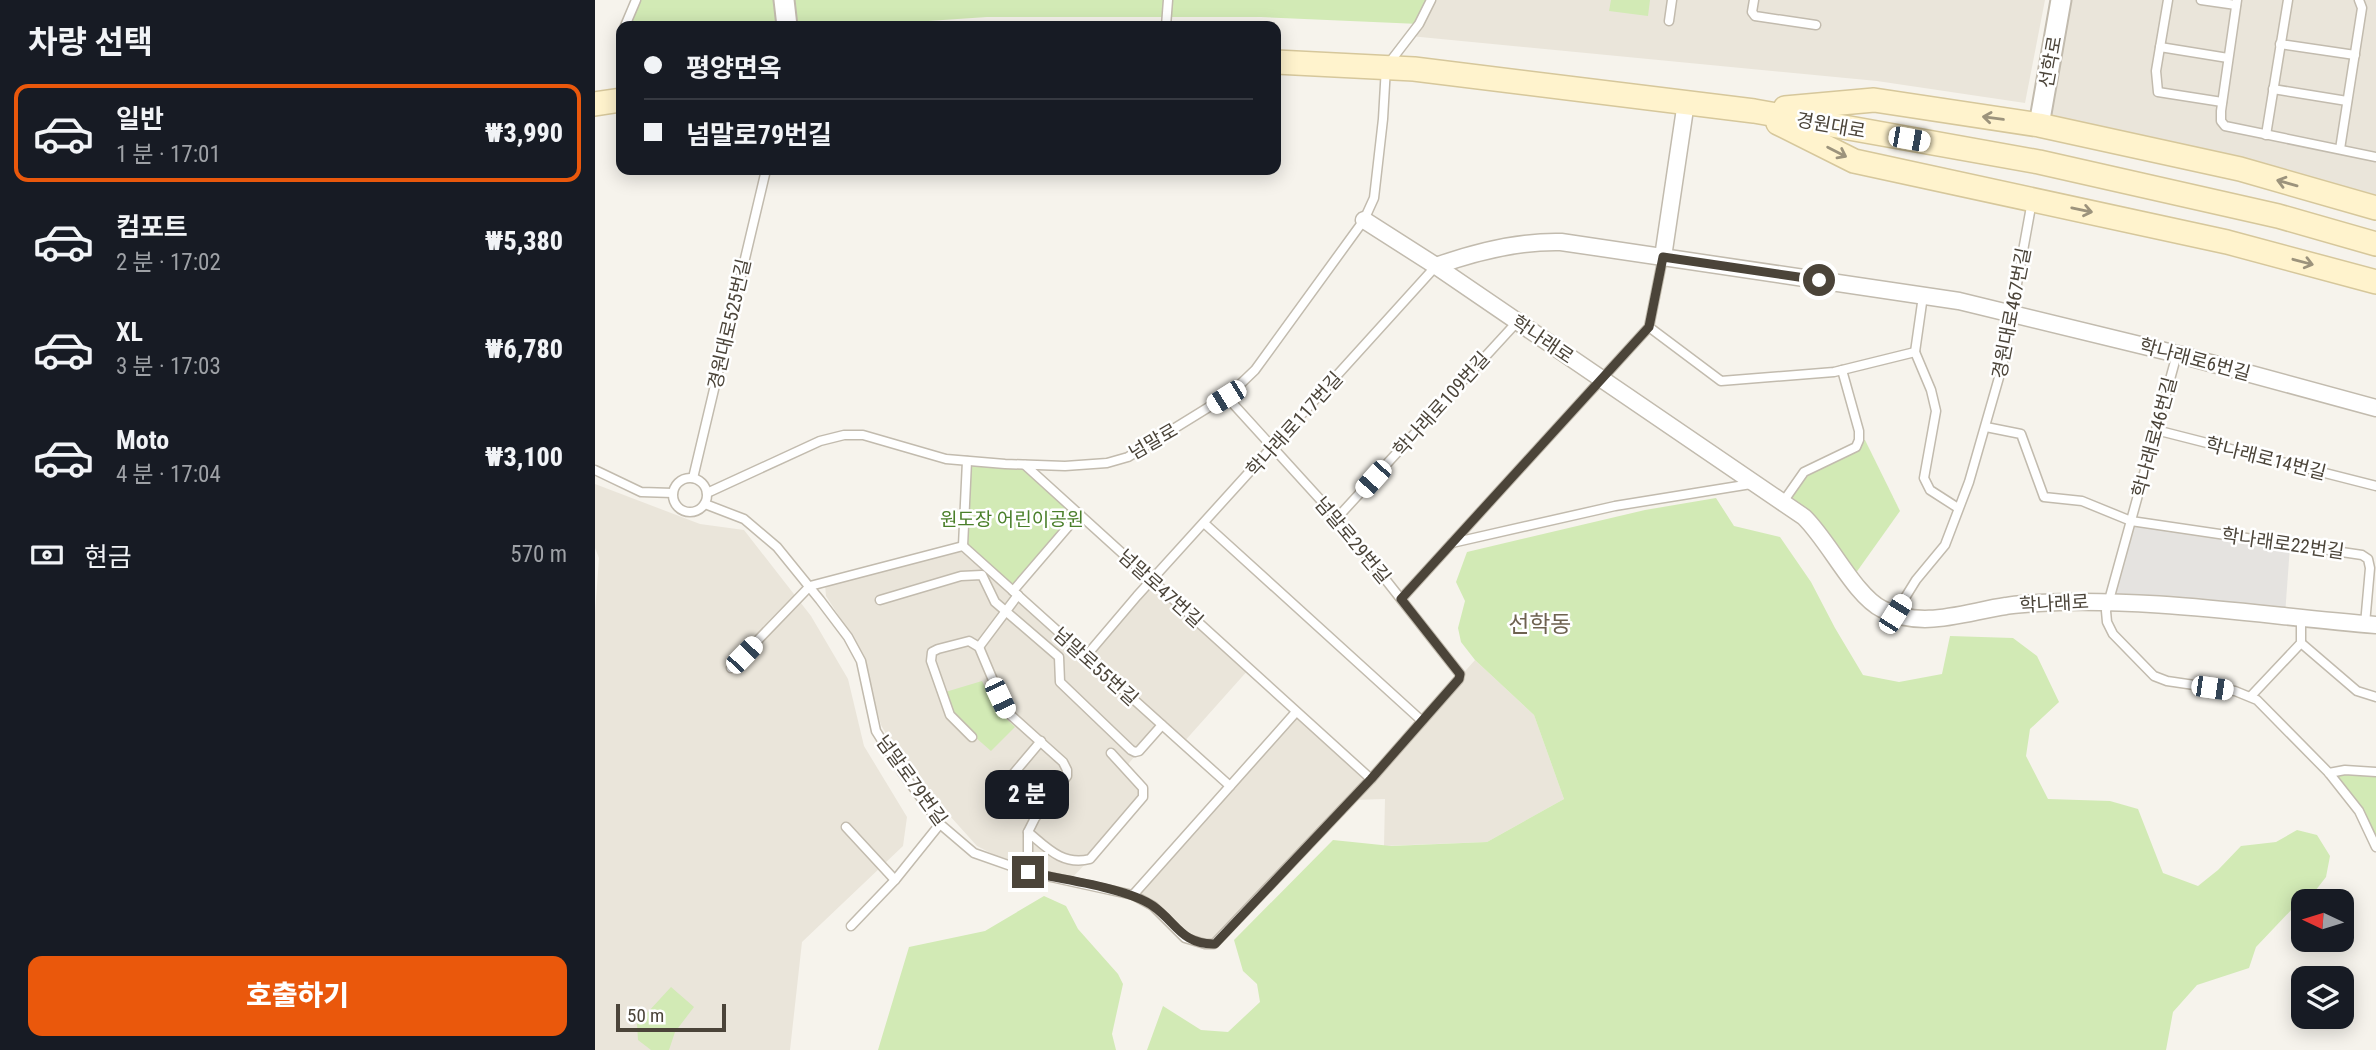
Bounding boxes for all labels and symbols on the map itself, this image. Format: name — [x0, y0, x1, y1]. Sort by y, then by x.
street label: 선학로 — [2035, 34, 2066, 90]
street label: 경원대로 — [1794, 108, 1867, 143]
one-way arrow — [1982, 111, 2005, 124]
car — [1887, 125, 1932, 153]
one-way arrow — [1826, 146, 1847, 160]
one-way arrow — [2276, 175, 2298, 188]
one-way arrow — [2070, 203, 2093, 217]
street label: 경원대로467번길 — [1988, 246, 2035, 381]
one-way arrow — [2291, 256, 2314, 269]
street label: 경원대로525번길 — [703, 257, 756, 392]
route start — [1803, 264, 1835, 296]
street label: 학나래로 — [1507, 310, 1578, 368]
street label: 학나래로6번길 — [2137, 334, 2253, 385]
street label: 학나래로109번길 — [1388, 347, 1494, 461]
street label: 학나래로117번길 — [1241, 367, 1347, 481]
street label: 학나래로46번길 — [2127, 374, 2182, 500]
car — [1203, 377, 1250, 417]
street label: 넘말로 — [1125, 418, 1182, 465]
street label: 학나래로14번길 — [2203, 432, 2329, 485]
car — [1352, 456, 1395, 502]
street label: 넘말로29번길 — [1310, 492, 1396, 588]
park label: 원도장 어린이공원 — [940, 508, 1084, 531]
street label: 학나래로22번길 — [2220, 524, 2346, 563]
street label: 넘말로47번길 — [1114, 544, 1208, 632]
street label: 학나래로 — [2019, 590, 2090, 617]
car — [1875, 591, 1916, 637]
district label: 선학동 — [1508, 611, 1572, 638]
street label: 넘말로55번길 — [1049, 622, 1143, 710]
car — [722, 633, 767, 677]
car — [982, 675, 1019, 721]
car — [2190, 675, 2235, 701]
street label: 넘말로79번길 — [871, 731, 952, 830]
callout: 2 분 — [986, 770, 1070, 820]
route end — [1012, 856, 1044, 888]
north arrow — [2291, 889, 2354, 952]
scale bar — [616, 1001, 726, 1033]

